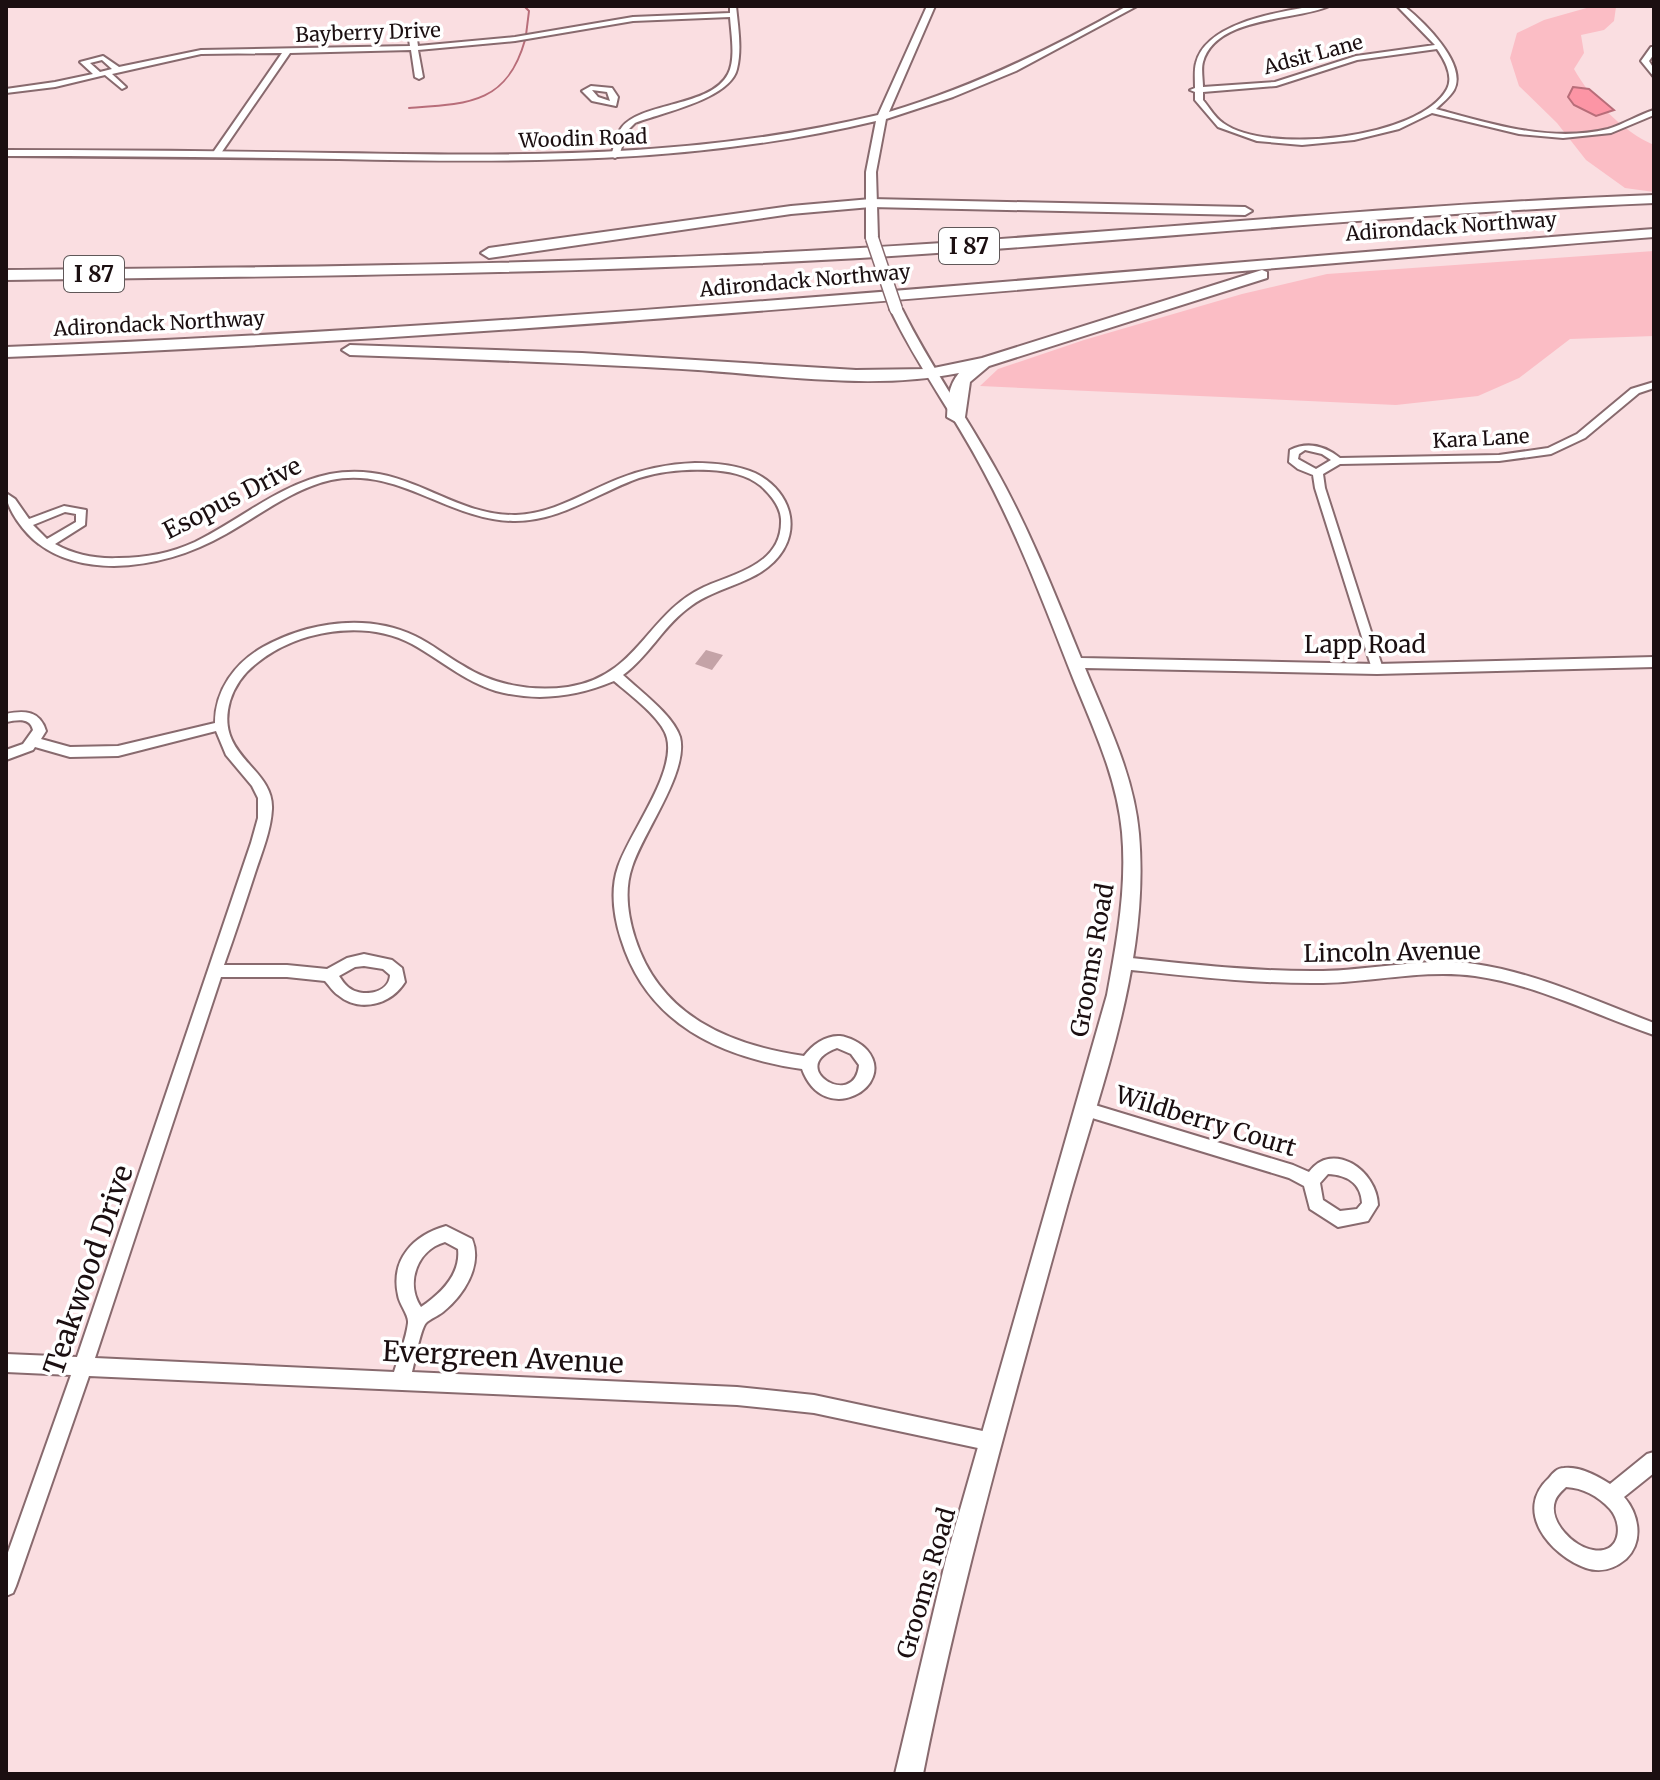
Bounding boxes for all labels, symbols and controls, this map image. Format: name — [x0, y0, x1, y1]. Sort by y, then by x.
street label: Bayberry Drive — [295, 17, 441, 47]
street label: Adsit Lane — [1260, 29, 1365, 80]
street label: Woodin Road — [517, 123, 648, 153]
street label: Adirondack Northway — [1344, 206, 1558, 246]
road number: I 87 — [939, 228, 999, 264]
road number: I 87 — [64, 256, 124, 292]
street label: Adirondack Northway — [698, 258, 912, 302]
street label: Adirondack Northway — [52, 305, 266, 341]
street label: Kara Lane — [1432, 423, 1530, 453]
street label: Esopus Drive — [158, 450, 306, 546]
street label: Lapp Road — [1304, 629, 1426, 660]
street label: Grooms Road — [1063, 881, 1121, 1039]
street label: Lincoln Avenue — [1303, 935, 1481, 969]
street label: Wildberry Court — [1111, 1079, 1301, 1163]
street label: Teakwood Drive — [35, 1160, 141, 1380]
street label: Evergreen Avenue — [381, 1333, 625, 1381]
street label: Grooms Road — [890, 1504, 962, 1662]

